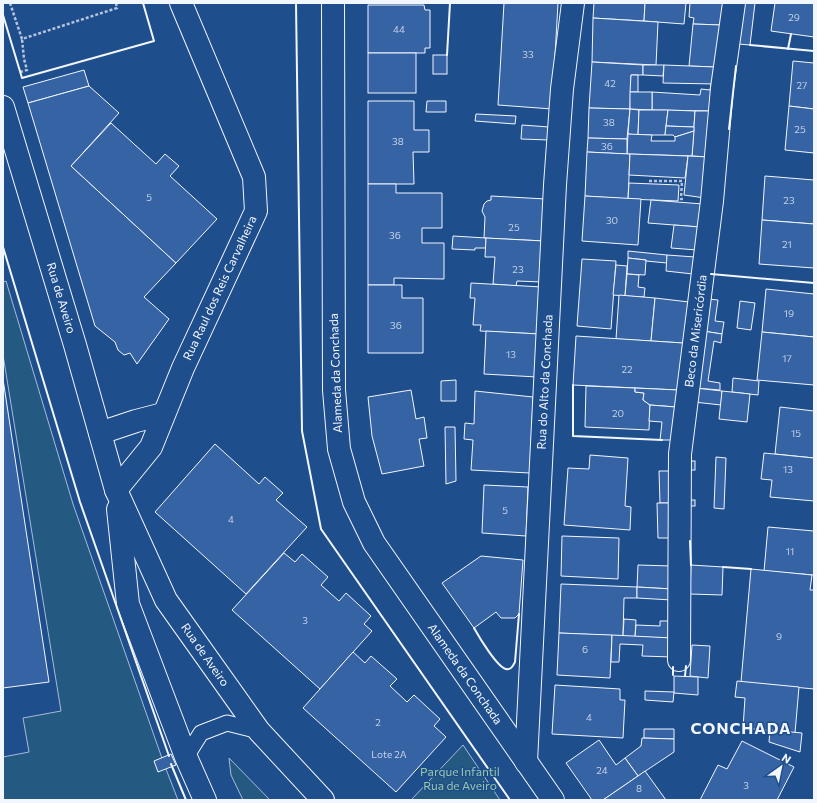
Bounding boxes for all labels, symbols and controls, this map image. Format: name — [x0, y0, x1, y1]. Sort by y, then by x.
house number: 29 — [788, 11, 800, 23]
house number: 44 — [393, 23, 405, 35]
house number: 33 — [522, 48, 534, 60]
house number: 42 — [604, 77, 616, 89]
house number: 27 — [797, 79, 807, 91]
house number: 38 — [603, 116, 615, 128]
house number: 25 — [794, 123, 806, 135]
house number: 38 — [392, 135, 404, 147]
house number: 36 — [601, 140, 613, 152]
house number: 5 — [146, 191, 152, 203]
house number: 23 — [783, 194, 795, 206]
street label: Rua Raul dos Reis Carvalheira — [179, 213, 259, 362]
house number: 30 — [606, 214, 618, 226]
house number: 25 — [508, 221, 520, 233]
house number: 36 — [389, 229, 401, 241]
house number: 21 — [782, 238, 792, 250]
street label: Rua de Aveiro — [44, 260, 79, 335]
house number: 23 — [512, 263, 524, 275]
street label: Beco da Misericórdia — [681, 274, 709, 388]
house number: 19 — [784, 307, 794, 319]
street label: Alameda da Conchada — [326, 313, 344, 433]
street label: Rua do Alto da Conchada — [533, 314, 555, 450]
house number: 36 — [390, 319, 402, 331]
house number: 13 — [506, 348, 516, 360]
house number: 17 — [782, 352, 792, 364]
house number: 22 — [621, 363, 633, 375]
house number: 20 — [612, 407, 624, 419]
house number: 15 — [791, 427, 801, 439]
house number: 13 — [783, 463, 793, 475]
house number: 5 — [502, 504, 508, 516]
house number: 4 — [228, 513, 234, 525]
house number: 11 — [786, 545, 794, 557]
house number: 3 — [302, 614, 308, 626]
street label: Rua de Aveiro — [179, 620, 233, 689]
street label: Alameda da Conchada — [426, 620, 506, 727]
house number: 9 — [776, 630, 782, 642]
house number: 6 — [582, 643, 588, 655]
house number: 4 — [586, 711, 592, 723]
house number: 2 — [375, 716, 381, 728]
district label: CONCHADA — [690, 718, 792, 737]
north arrow — [761, 747, 801, 787]
house number: Lote 2A — [371, 748, 407, 760]
text: N — [780, 750, 794, 766]
park label: Parque Infantil Rua de Aveiro — [420, 764, 500, 792]
house number: 24 — [596, 764, 608, 776]
house number: 3 — [743, 779, 749, 791]
house number: 8 — [636, 782, 642, 794]

